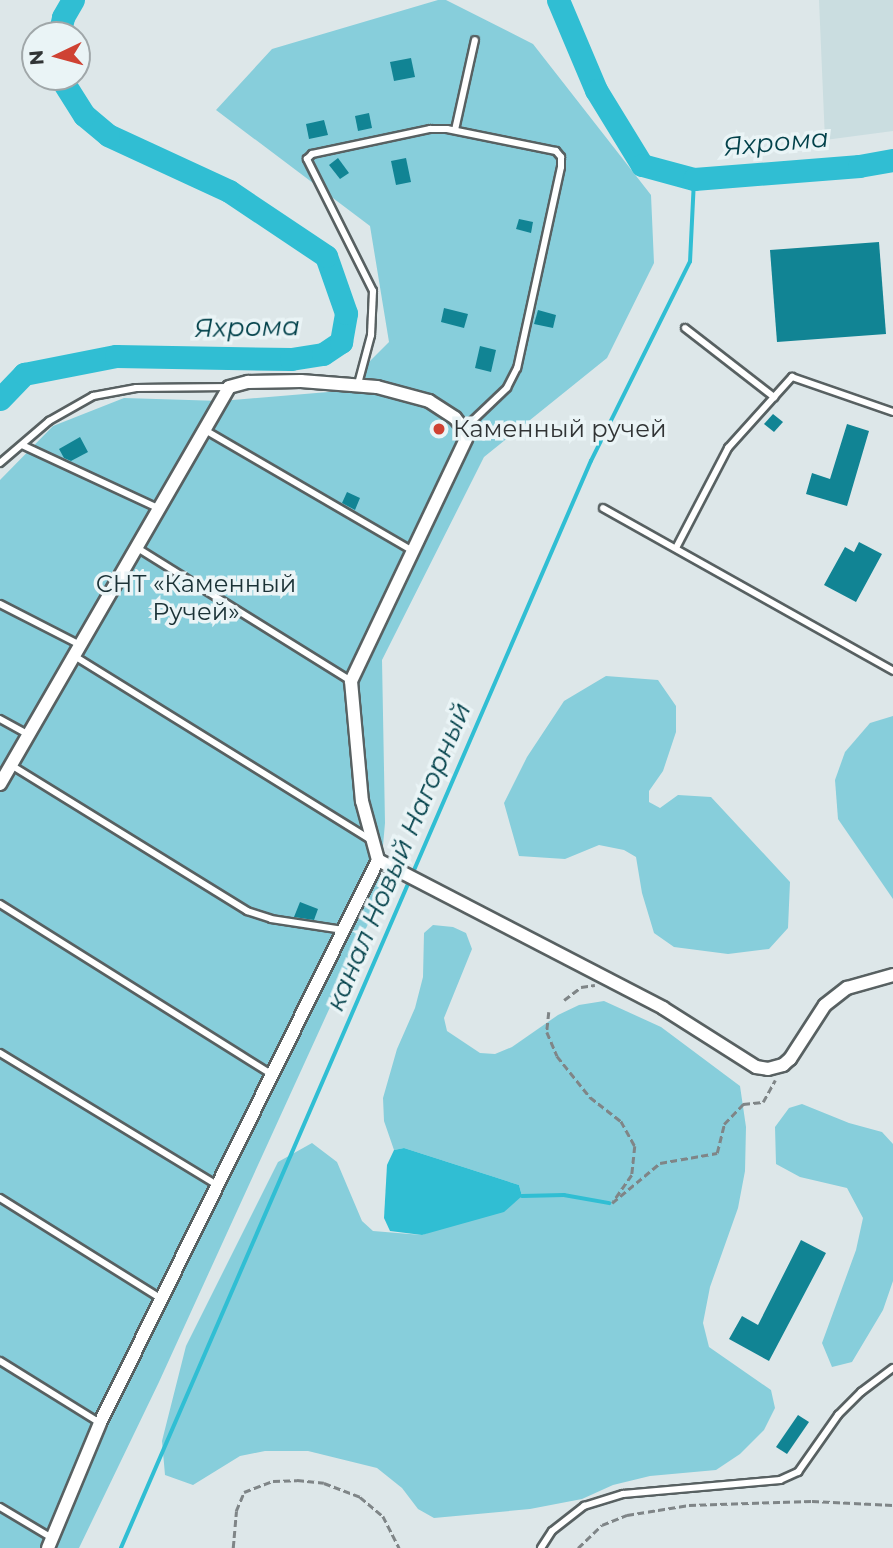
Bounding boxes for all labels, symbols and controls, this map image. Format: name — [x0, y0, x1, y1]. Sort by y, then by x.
north arrow — [21, 21, 91, 91]
text: N — [24, 49, 49, 66]
water label: Яхрома — [722, 123, 830, 163]
water label: Яхрома — [194, 311, 300, 345]
place label: Каменный ручей — [453, 415, 667, 443]
marker: Каменный ручей — [431, 421, 447, 437]
park label: СНТ «Каменный Ручей» — [96, 570, 296, 626]
water label: канал Новый Нагорный — [320, 698, 478, 1016]

